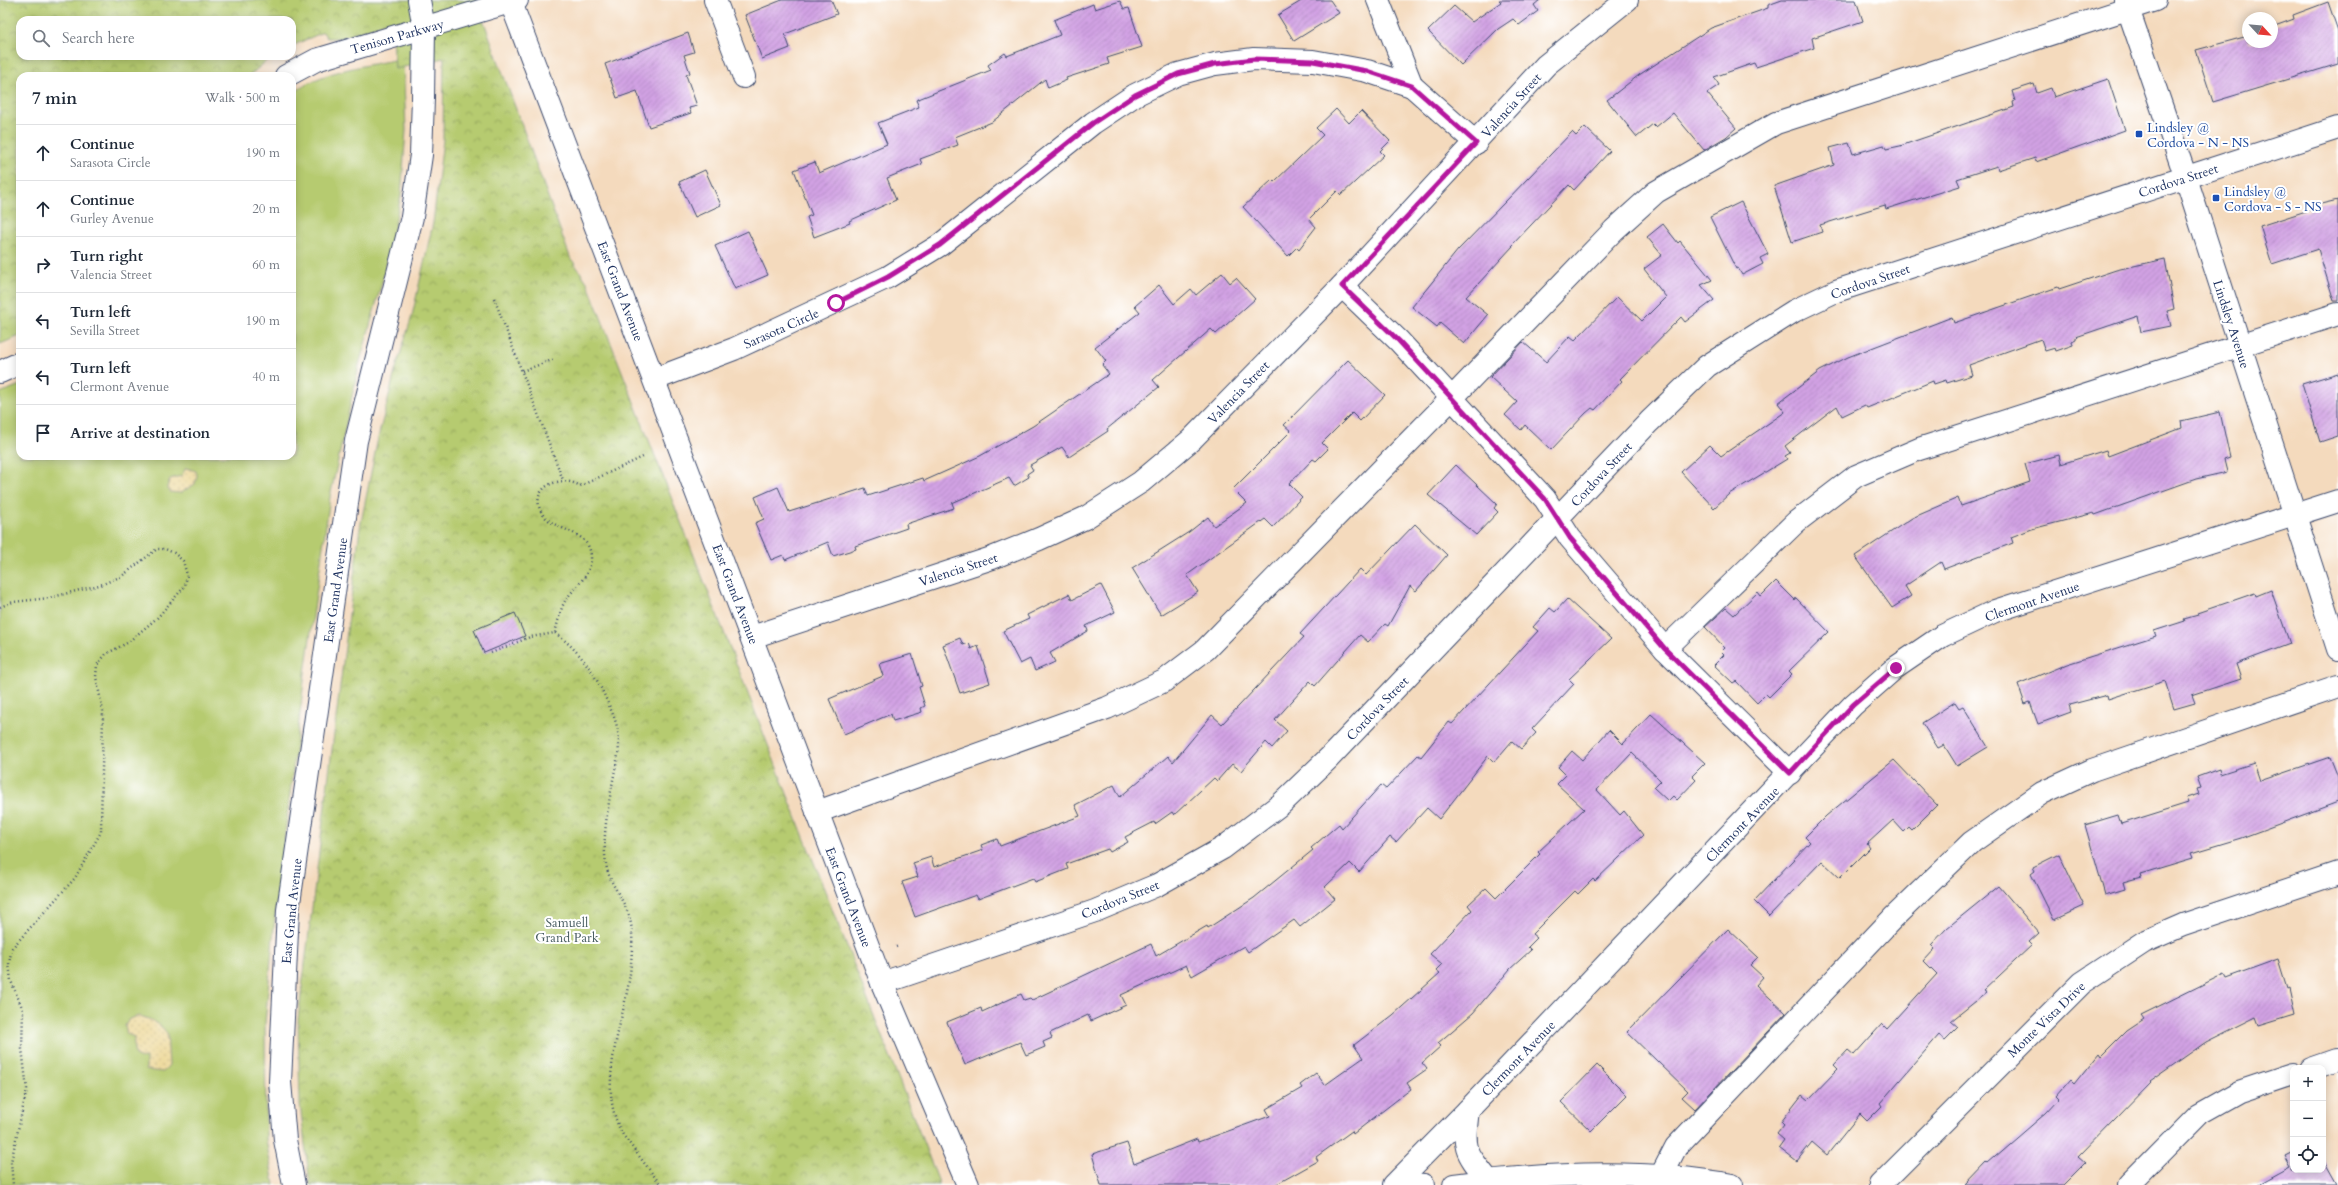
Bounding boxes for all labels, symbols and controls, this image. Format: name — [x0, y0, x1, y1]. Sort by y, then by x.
north arrow — [2242, 12, 2278, 48]
street label: Tenison Parkway — [348, 15, 446, 59]
search box — [16, 16, 296, 60]
icon: search — [30, 27, 52, 49]
text: Search here — [62, 28, 135, 48]
street label: Valencia Street — [1478, 69, 1546, 142]
text: 7 min — [32, 87, 77, 110]
text: Walk · 500 m — [205, 89, 280, 107]
place label: Lindsley @ Cordova - N - NS — [2147, 119, 2249, 152]
marker: Lindsley @ Cordova - N - NS — [2134, 129, 2144, 139]
text: Continue — [70, 134, 135, 154]
icon: ahead — [32, 142, 54, 164]
text: 190 m — [246, 144, 280, 162]
text: Sarasota Circle — [70, 154, 151, 172]
street label: Cordova Street — [2136, 160, 2220, 202]
place label: Lindsley @ Cordova - S - NS — [2224, 183, 2322, 216]
text: Continue — [70, 190, 135, 210]
marker: Lindsley @ Cordova - S - NS — [2211, 193, 2221, 203]
icon: ahead — [32, 198, 54, 220]
text: 20 m — [252, 200, 280, 218]
text: Gurley Avenue — [70, 210, 154, 228]
street label: East Grand Avenue — [593, 239, 648, 344]
text: Turn right — [70, 246, 143, 266]
icon: right — [32, 254, 54, 276]
text: 60 m — [252, 256, 280, 274]
street label: Cordova Street — [1828, 260, 1912, 304]
text: Valencia Street — [70, 266, 152, 284]
street label: Lindsley Avenue — [2208, 278, 2254, 371]
route start — [827, 294, 845, 312]
text: Turn left — [70, 302, 131, 322]
street label: Sarasota Circle — [741, 304, 822, 354]
icon: left — [32, 310, 54, 332]
text: 190 m — [246, 312, 280, 330]
text: Sevilla Street — [70, 322, 140, 340]
street label: Valencia Street — [1204, 357, 1274, 428]
text: Turn left — [70, 358, 131, 378]
icon: left — [32, 366, 54, 388]
text: 40 m — [252, 368, 280, 386]
text: Clermont Avenue — [70, 378, 169, 396]
icon: arrive — [32, 422, 54, 444]
text: Arrive at destination — [70, 423, 210, 443]
street label: Cordova Street — [1567, 438, 1636, 511]
street label: East Grand Avenue — [320, 536, 352, 644]
street label: East Grand Avenue — [708, 542, 763, 647]
street label: Valencia Street — [917, 549, 1000, 591]
street label: Clermont Avenue — [1983, 577, 2082, 627]
route end — [1887, 659, 1905, 677]
street label: Cordova Street — [1343, 673, 1413, 745]
street label: Clermont Avenue — [1702, 783, 1784, 867]
street label: East Grand Avenue — [821, 845, 876, 950]
street label: East Grand Avenue — [277, 857, 307, 965]
street label: Cordova Street — [1079, 876, 1162, 924]
park label: Samuell Grand Park — [535, 914, 599, 947]
street label: Monte Vista Drive — [2004, 978, 2090, 1062]
street label: Clermont Avenue — [1478, 1017, 1560, 1101]
map controls — [2290, 1065, 2326, 1173]
button: + — [2290, 1065, 2326, 1101]
button: − — [2290, 1101, 2326, 1137]
button: locate — [2290, 1137, 2326, 1173]

